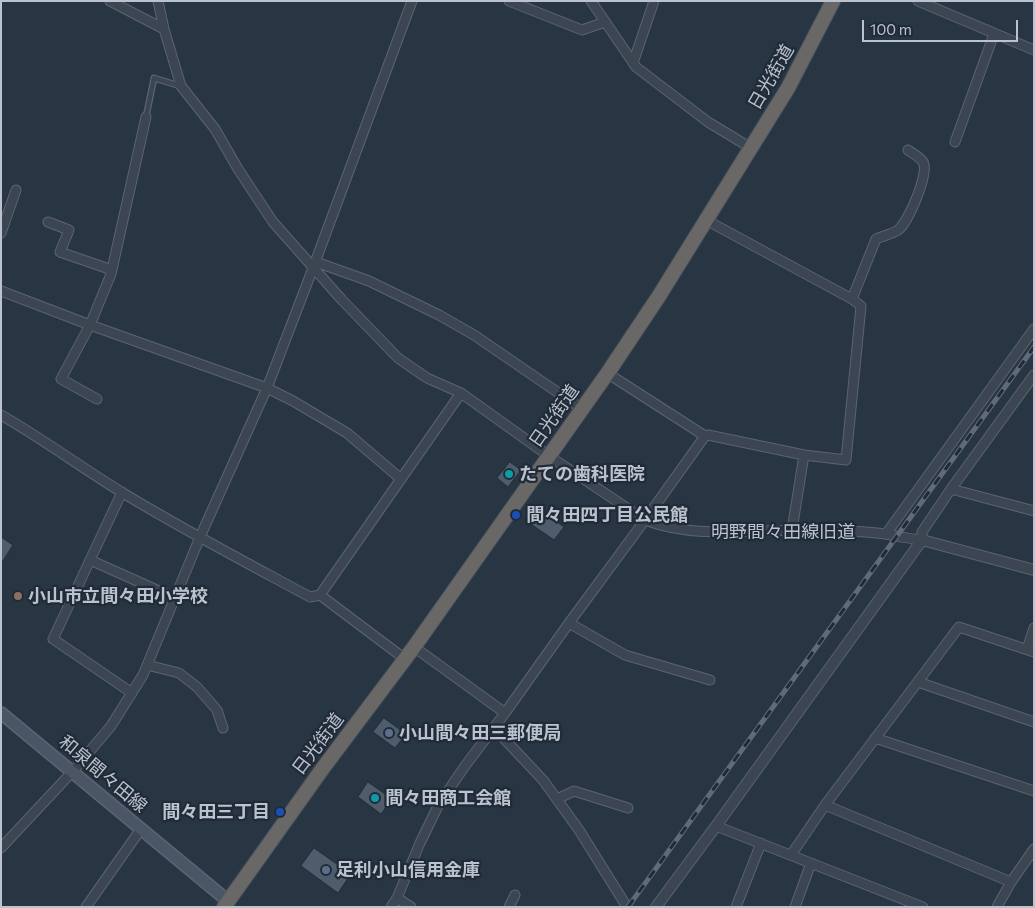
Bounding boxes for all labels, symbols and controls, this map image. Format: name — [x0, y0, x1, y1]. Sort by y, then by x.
scale bar — [865, 10, 1021, 42]
text: 100 m — [870, 20, 912, 38]
street label: 日光街道 — [744, 40, 798, 114]
street label: 日光街道 — [525, 380, 583, 452]
place label: たての歯科医院 — [519, 463, 645, 485]
marker: たての歯科医院 — [503, 468, 515, 480]
place label: 間々田四丁目公民館 — [526, 504, 688, 526]
marker: 間々田四丁目公民館 — [510, 509, 522, 521]
street label: 明野間々田線旧道 — [711, 521, 855, 543]
place label: 小山市立間々田小学校 — [28, 585, 208, 607]
marker: 小山市立間々田小学校 — [12, 590, 24, 602]
street label: 日光街道 — [288, 709, 348, 779]
place label: 小山間々田三郵便局 — [399, 722, 561, 744]
marker: 小山間々田三郵便局 — [383, 727, 395, 739]
street label: 和泉間々田線 — [55, 731, 151, 817]
place label: 間々田商工会館 — [385, 787, 511, 809]
marker: 間々田商工会館 — [369, 792, 381, 804]
place label: 間々田三丁目 — [162, 801, 270, 823]
marker: 間々田三丁目 — [274, 806, 286, 818]
place label: 足利小山信用金庫 — [336, 859, 480, 881]
marker: 足利小山信用金庫 — [320, 864, 332, 876]

